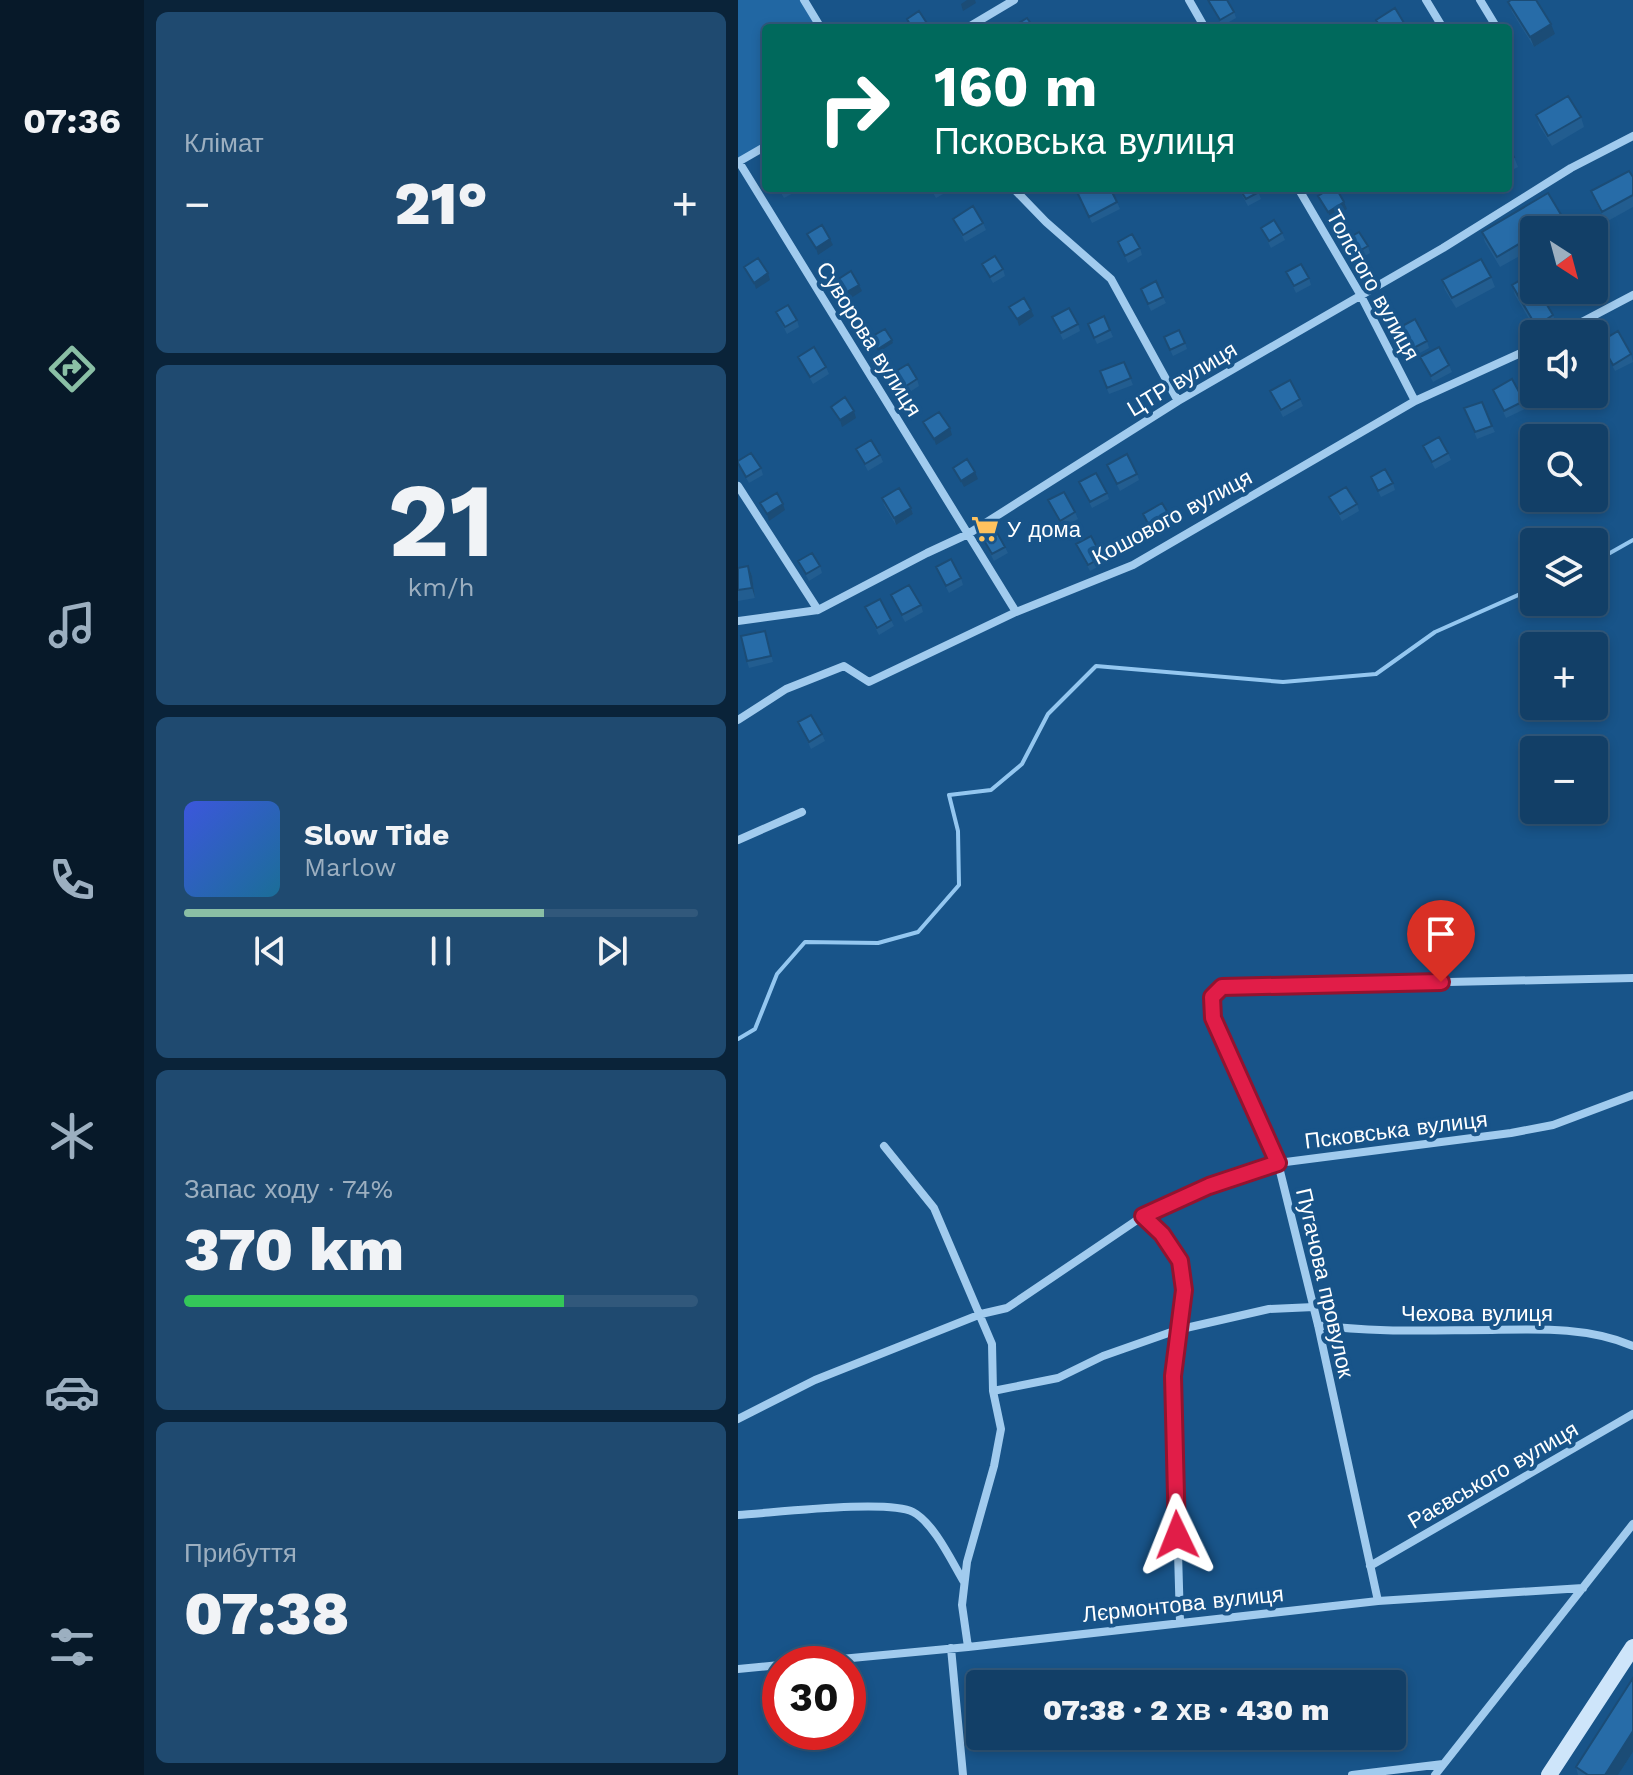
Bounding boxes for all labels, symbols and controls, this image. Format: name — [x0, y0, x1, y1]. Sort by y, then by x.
text: 160 m — [934, 54, 1097, 120]
icon: right — [802, 56, 906, 160]
text: 07:36 — [23, 100, 121, 142]
text: Псковська вулиця — [934, 121, 1235, 163]
text: Клімат — [184, 128, 264, 158]
text: 21° — [394, 168, 488, 239]
text: − — [184, 178, 211, 230]
text: + — [671, 178, 698, 230]
street label: Толстого вулиця — [1321, 205, 1425, 365]
north arrow — [1520, 216, 1608, 304]
map controls — [1520, 216, 1608, 824]
street label: Суворова вулиця — [811, 257, 927, 421]
button: sound — [1520, 320, 1608, 408]
street label: ЦТР вулиця — [1123, 337, 1241, 421]
icon: directions — [44, 341, 100, 397]
button: search — [1520, 424, 1608, 512]
text: 21 — [388, 459, 494, 581]
street label: Кошового вулиця — [1088, 464, 1256, 570]
supermarket icon: У дома — [970, 514, 1000, 544]
place label: У дома — [1007, 517, 1082, 542]
button: layers — [1520, 528, 1608, 616]
text: km/h — [408, 572, 474, 602]
icon: music — [44, 597, 100, 653]
button: + — [1520, 632, 1608, 720]
button: − — [1520, 736, 1608, 824]
text: Slow Tide — [304, 817, 449, 852]
icon: phone — [44, 852, 100, 908]
text: Marlow — [304, 852, 396, 882]
pin — [1407, 900, 1475, 982]
icon: arrive — [1419, 912, 1463, 956]
icon: previous — [248, 929, 292, 973]
icon: pause — [419, 929, 463, 973]
icon: next — [590, 929, 634, 973]
street label: Псковська вулиця — [1303, 1106, 1489, 1154]
icon: climate — [44, 1108, 100, 1164]
text: Запас ходу · 74% — [184, 1174, 393, 1204]
street label: Пугачова провулок — [1291, 1186, 1359, 1381]
text: 370 km — [184, 1214, 404, 1285]
street label: Чехова вулиця — [1401, 1301, 1553, 1326]
icon: car — [44, 1364, 100, 1420]
street label: Раєвського вулиця — [1404, 1416, 1582, 1534]
position arrow — [1135, 1493, 1219, 1577]
text: Прибуття — [184, 1538, 297, 1568]
text: 07:38 — [184, 1578, 349, 1649]
street label: Лєрмонтова вулиця — [1081, 1581, 1285, 1627]
icon: filters — [44, 1619, 100, 1675]
speed limit sign: 30 — [762, 1646, 866, 1750]
text: 07:38 · 2 хв · 430 m — [1043, 1692, 1329, 1727]

